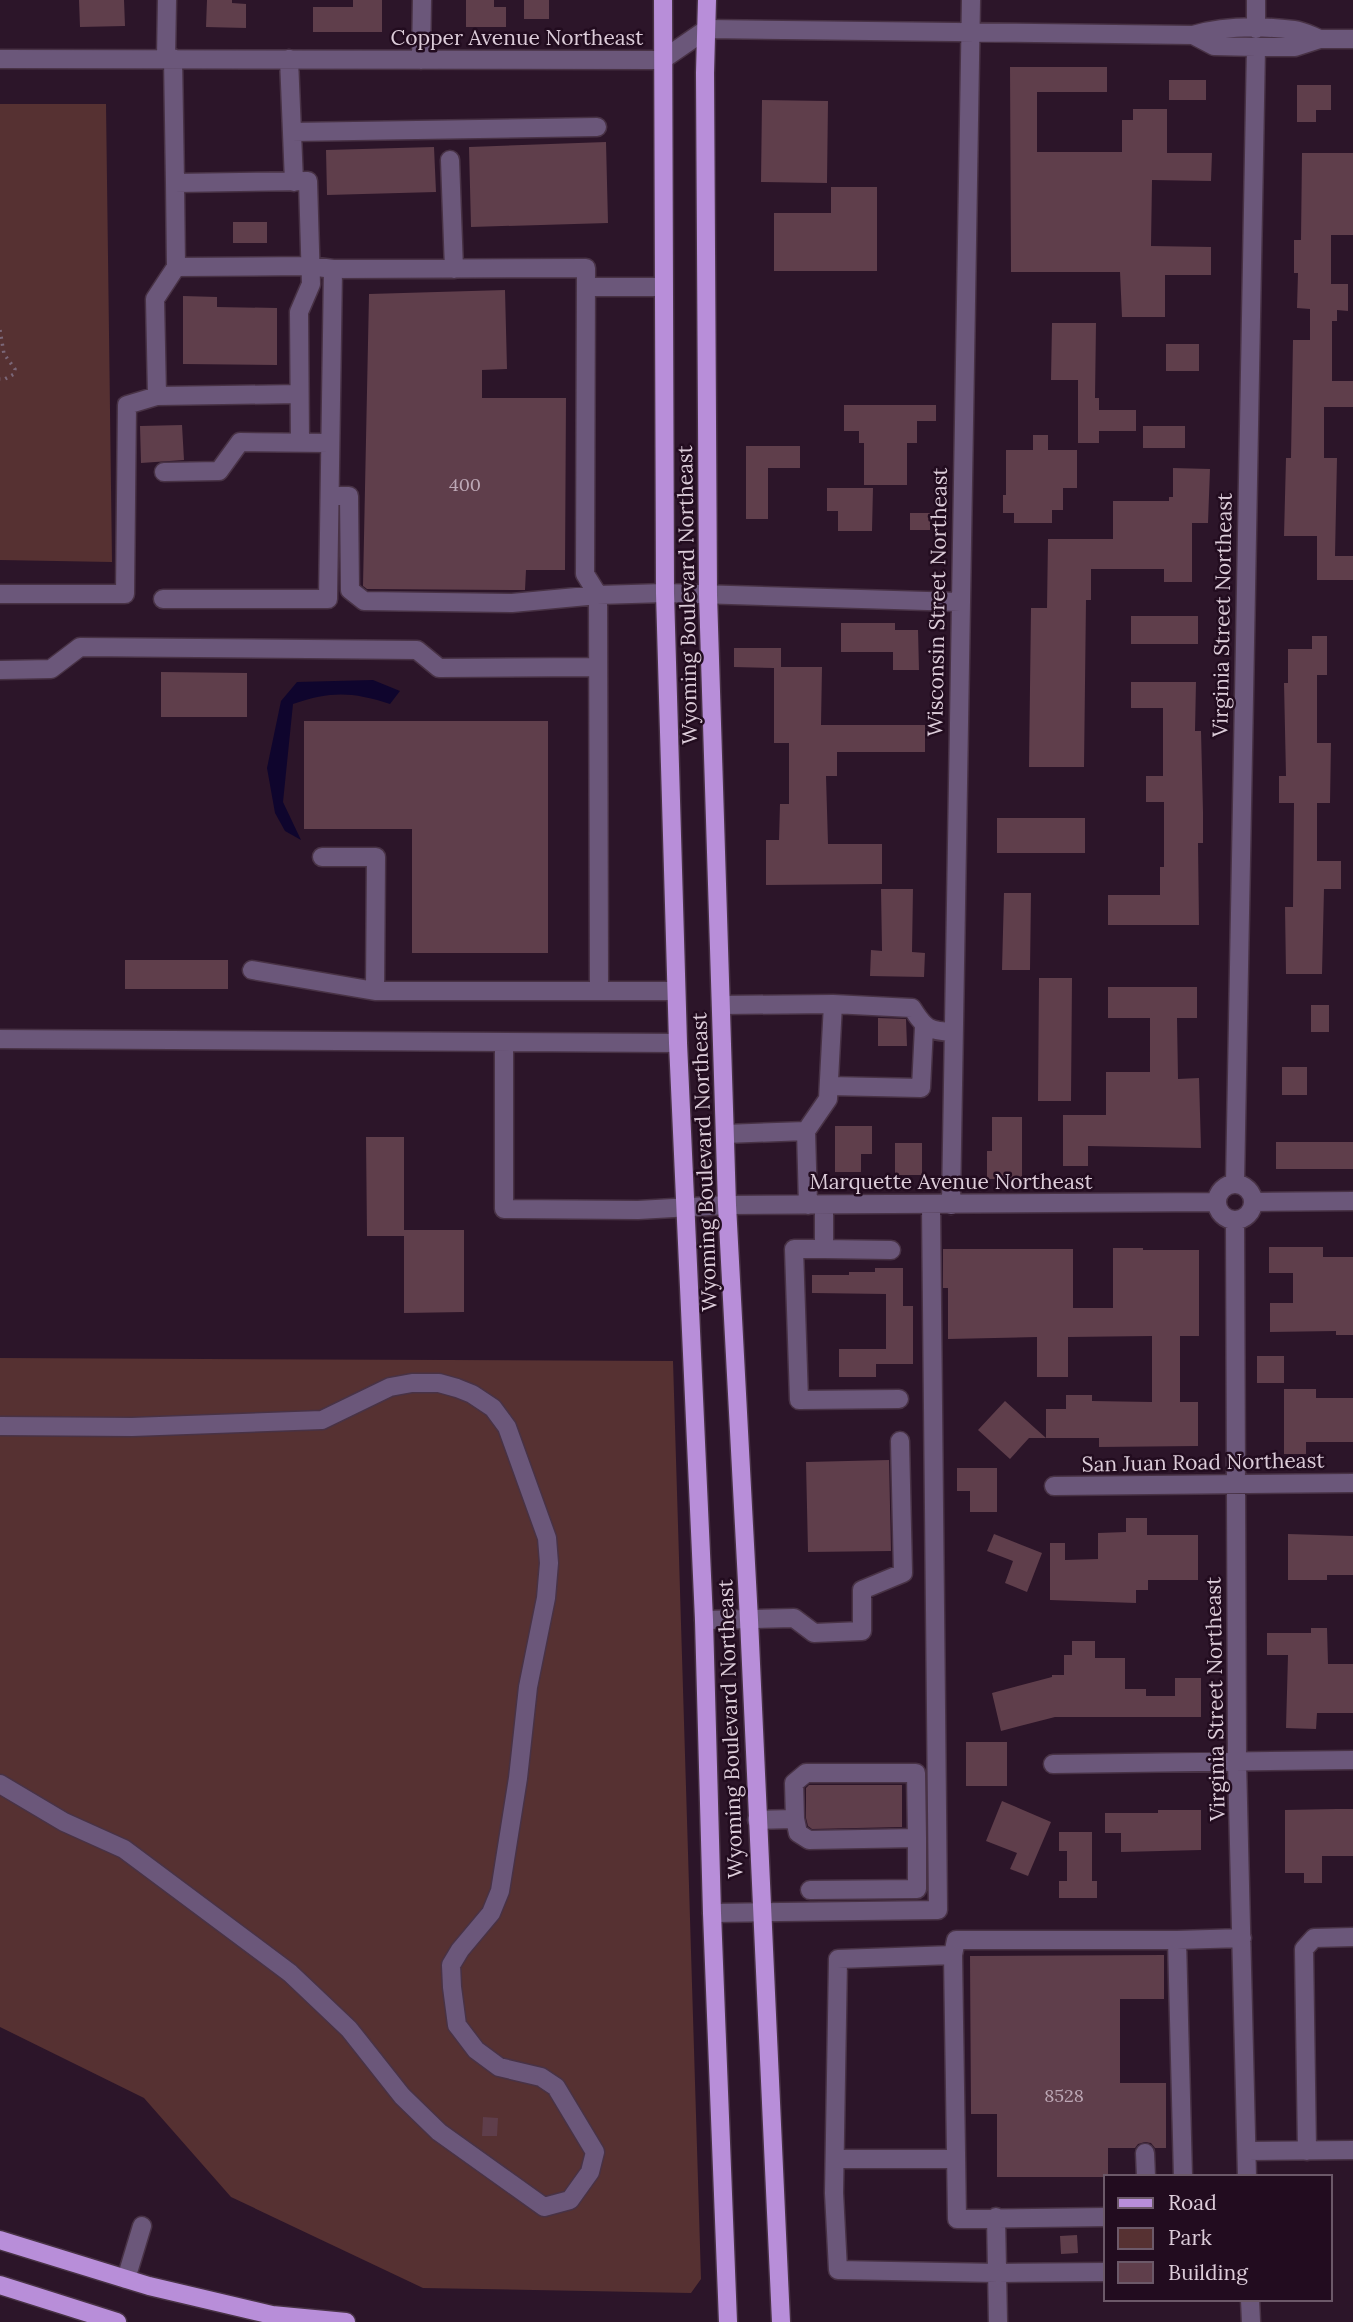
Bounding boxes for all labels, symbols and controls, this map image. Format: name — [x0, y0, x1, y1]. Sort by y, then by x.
street label: Copper Avenue Northeast — [391, 24, 644, 51]
street label: Wyoming Boulevard Northeast — [671, 444, 703, 745]
street label: Wisconsin Street Northeast — [921, 466, 953, 737]
house number: 400 — [449, 473, 481, 496]
street label: Virginia Street Northeast — [1206, 492, 1238, 738]
street label: Wyoming Boulevard Northeast — [685, 1011, 723, 1312]
street label: Marquette Avenue Northeast — [809, 1168, 1093, 1195]
street label: San Juan Road Northeast — [1081, 1446, 1325, 1478]
street label: Virginia Street Northeast — [1199, 1576, 1231, 1822]
street label: Wyoming Boulevard Northeast — [711, 1578, 749, 1879]
house number: 8528 — [1044, 2084, 1084, 2107]
legend — [1104, 2175, 1332, 2301]
text: Road — [1168, 2189, 1217, 2216]
text: Park — [1168, 2224, 1212, 2251]
text: Building — [1168, 2259, 1248, 2286]

